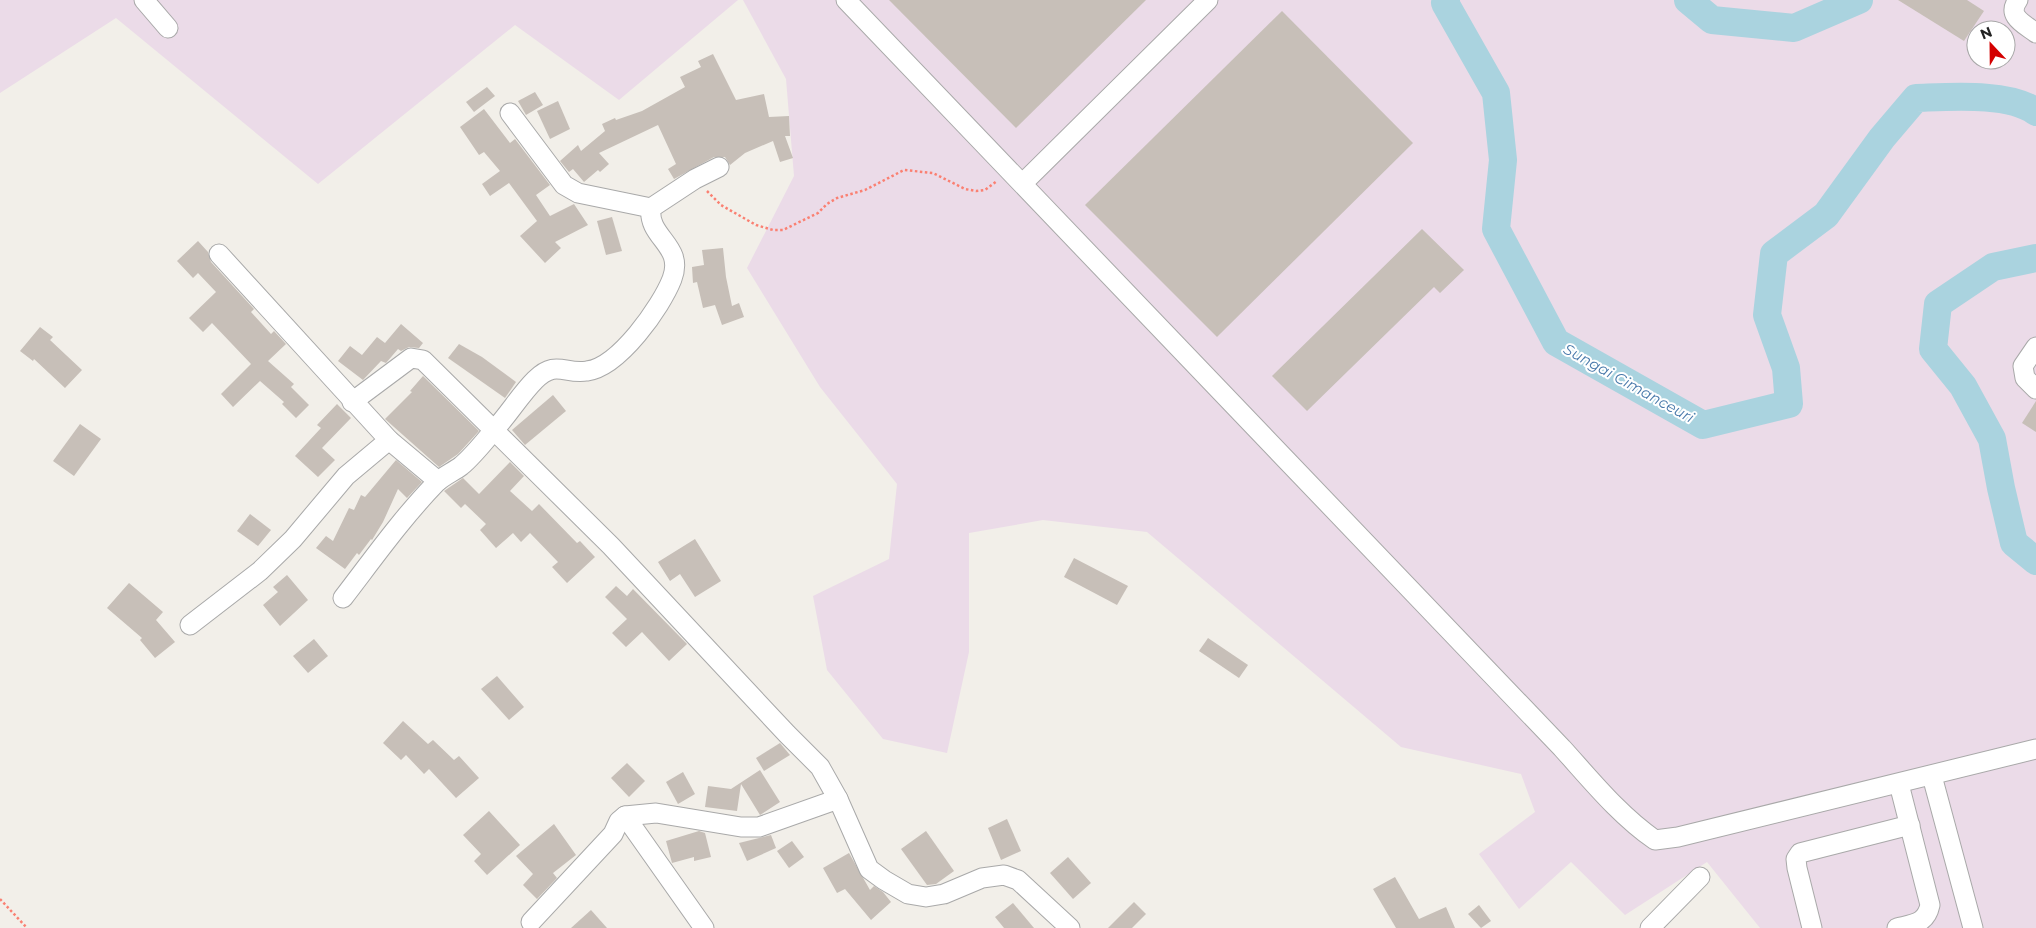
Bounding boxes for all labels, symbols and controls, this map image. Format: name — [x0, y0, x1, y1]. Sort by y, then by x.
north arrow — [1966, 20, 2016, 70]
text: N — [1978, 22, 1995, 43]
water label: Sungai Cimanceuri — [1560, 339, 1698, 427]

